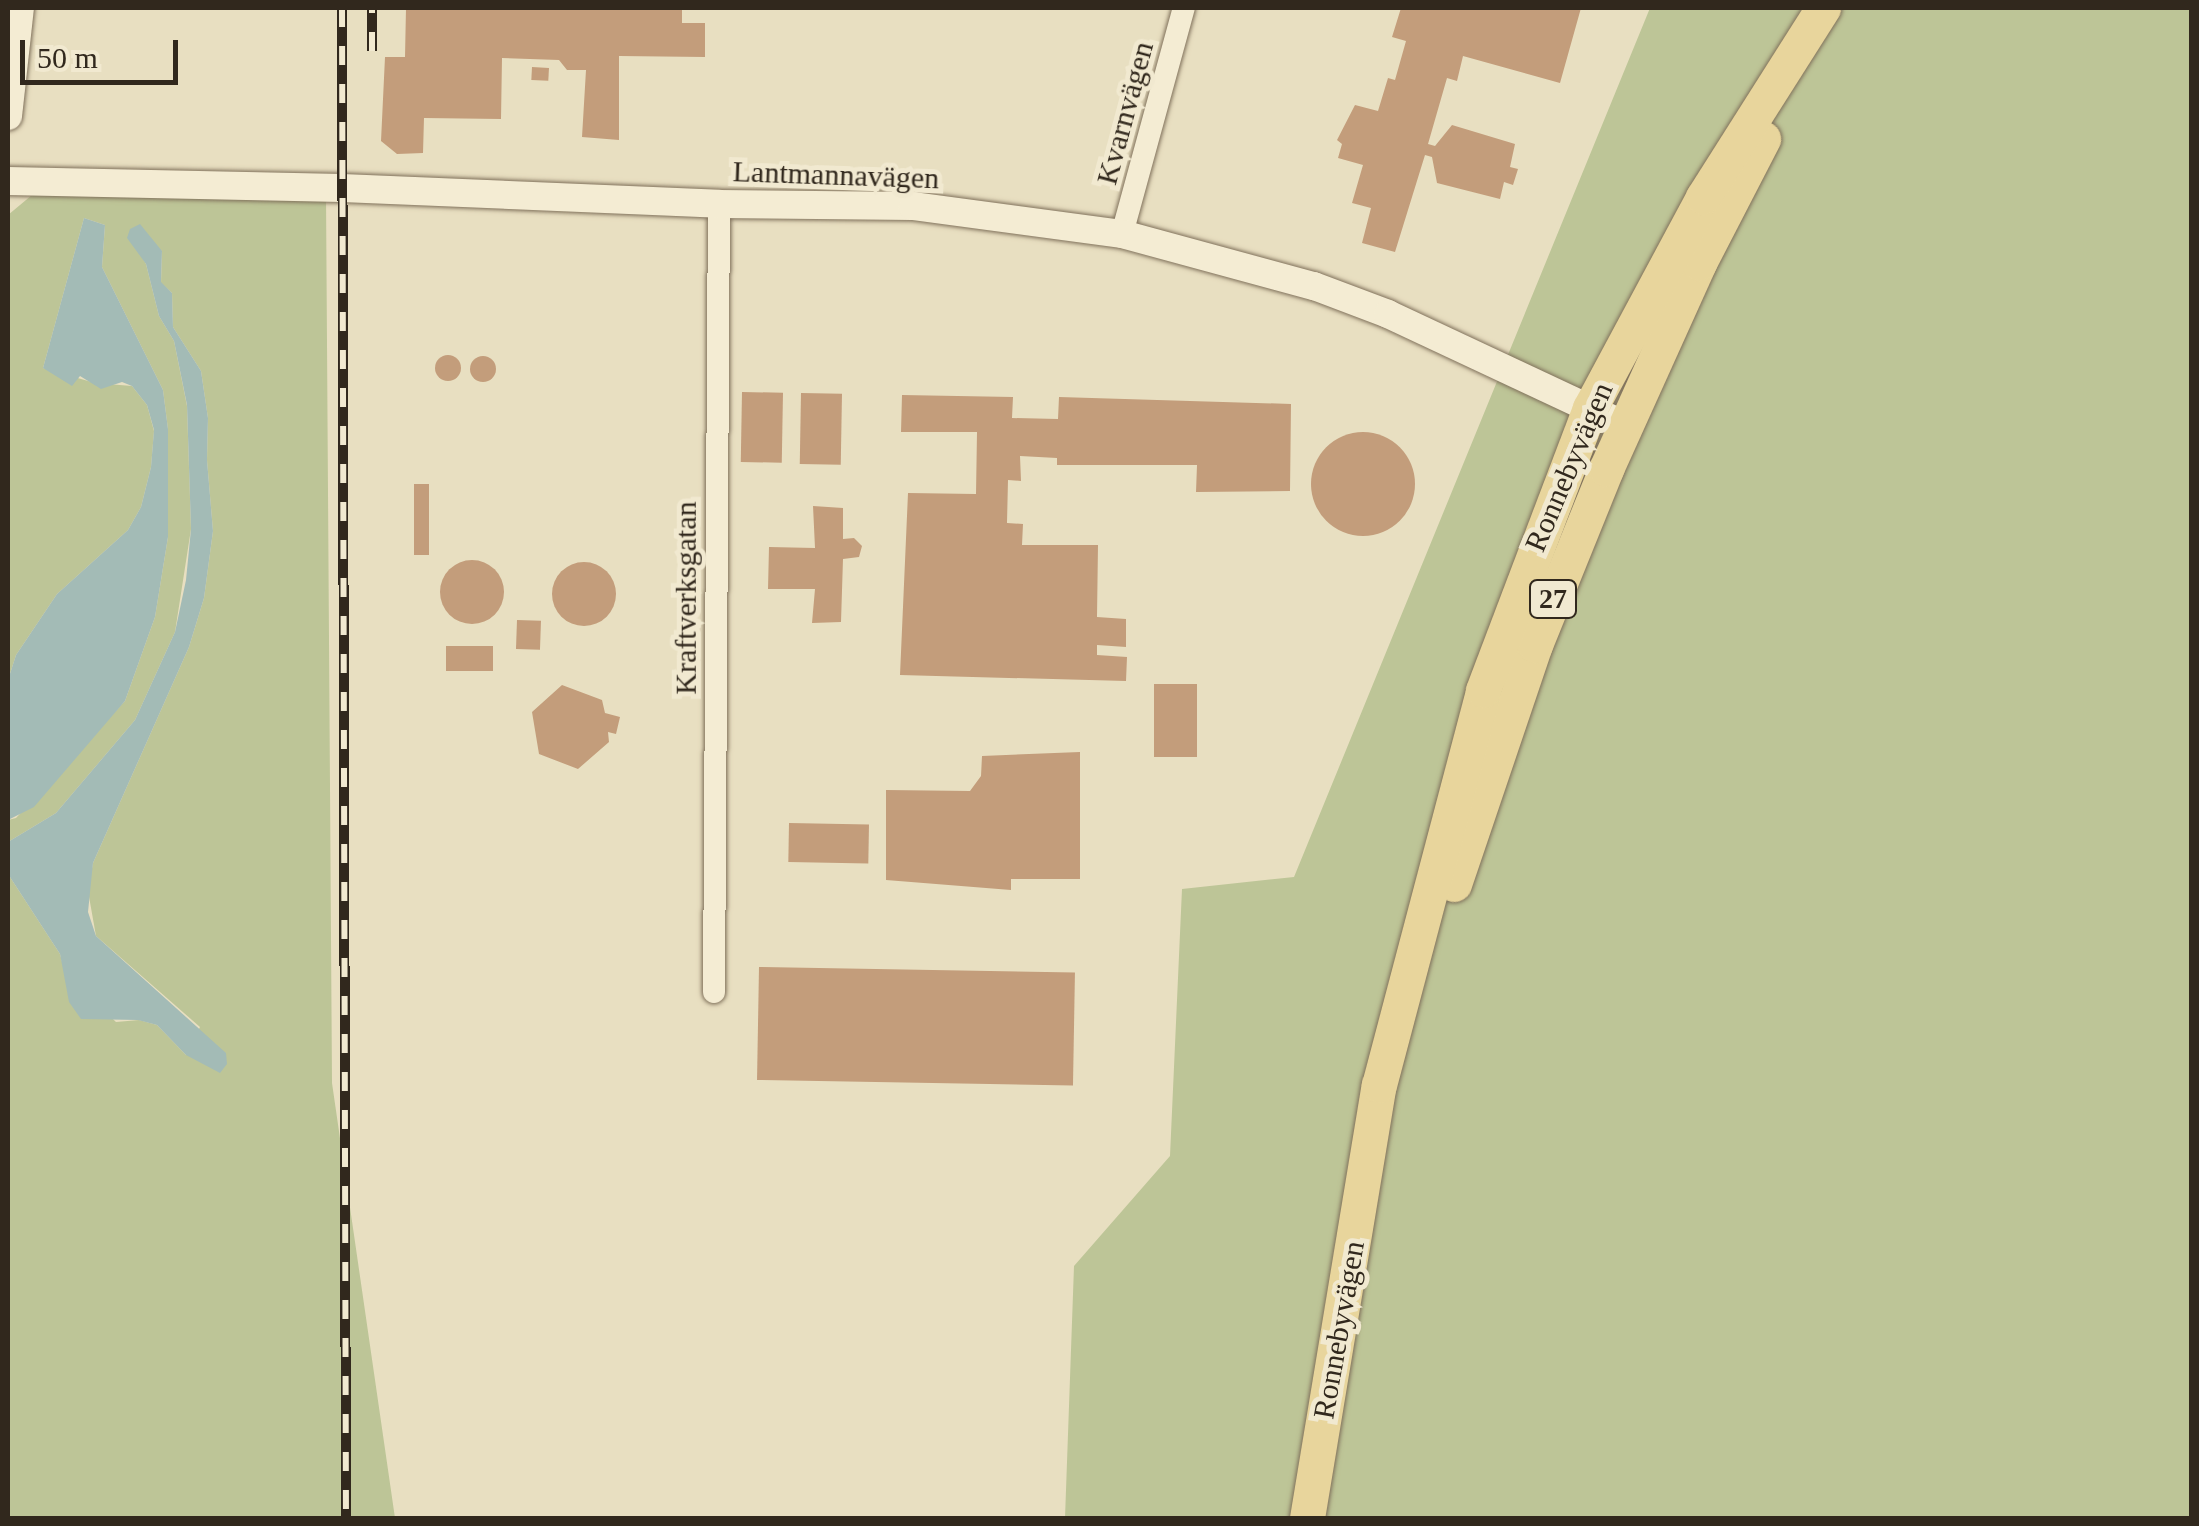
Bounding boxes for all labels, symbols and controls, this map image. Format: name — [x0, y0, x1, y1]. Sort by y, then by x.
scale bar — [25, 20, 182, 82]
street label: Kvarnvägen — [1089, 38, 1161, 188]
text: 50 m — [37, 41, 98, 74]
street label: Lantmannavägen — [732, 153, 940, 197]
street label: Ronnebyvägen — [1517, 377, 1621, 557]
street label: Kraftverksgatan — [668, 501, 704, 695]
road number: 27 — [1528, 576, 1578, 622]
street label: Ronnebyvägen — [1306, 1238, 1372, 1422]

